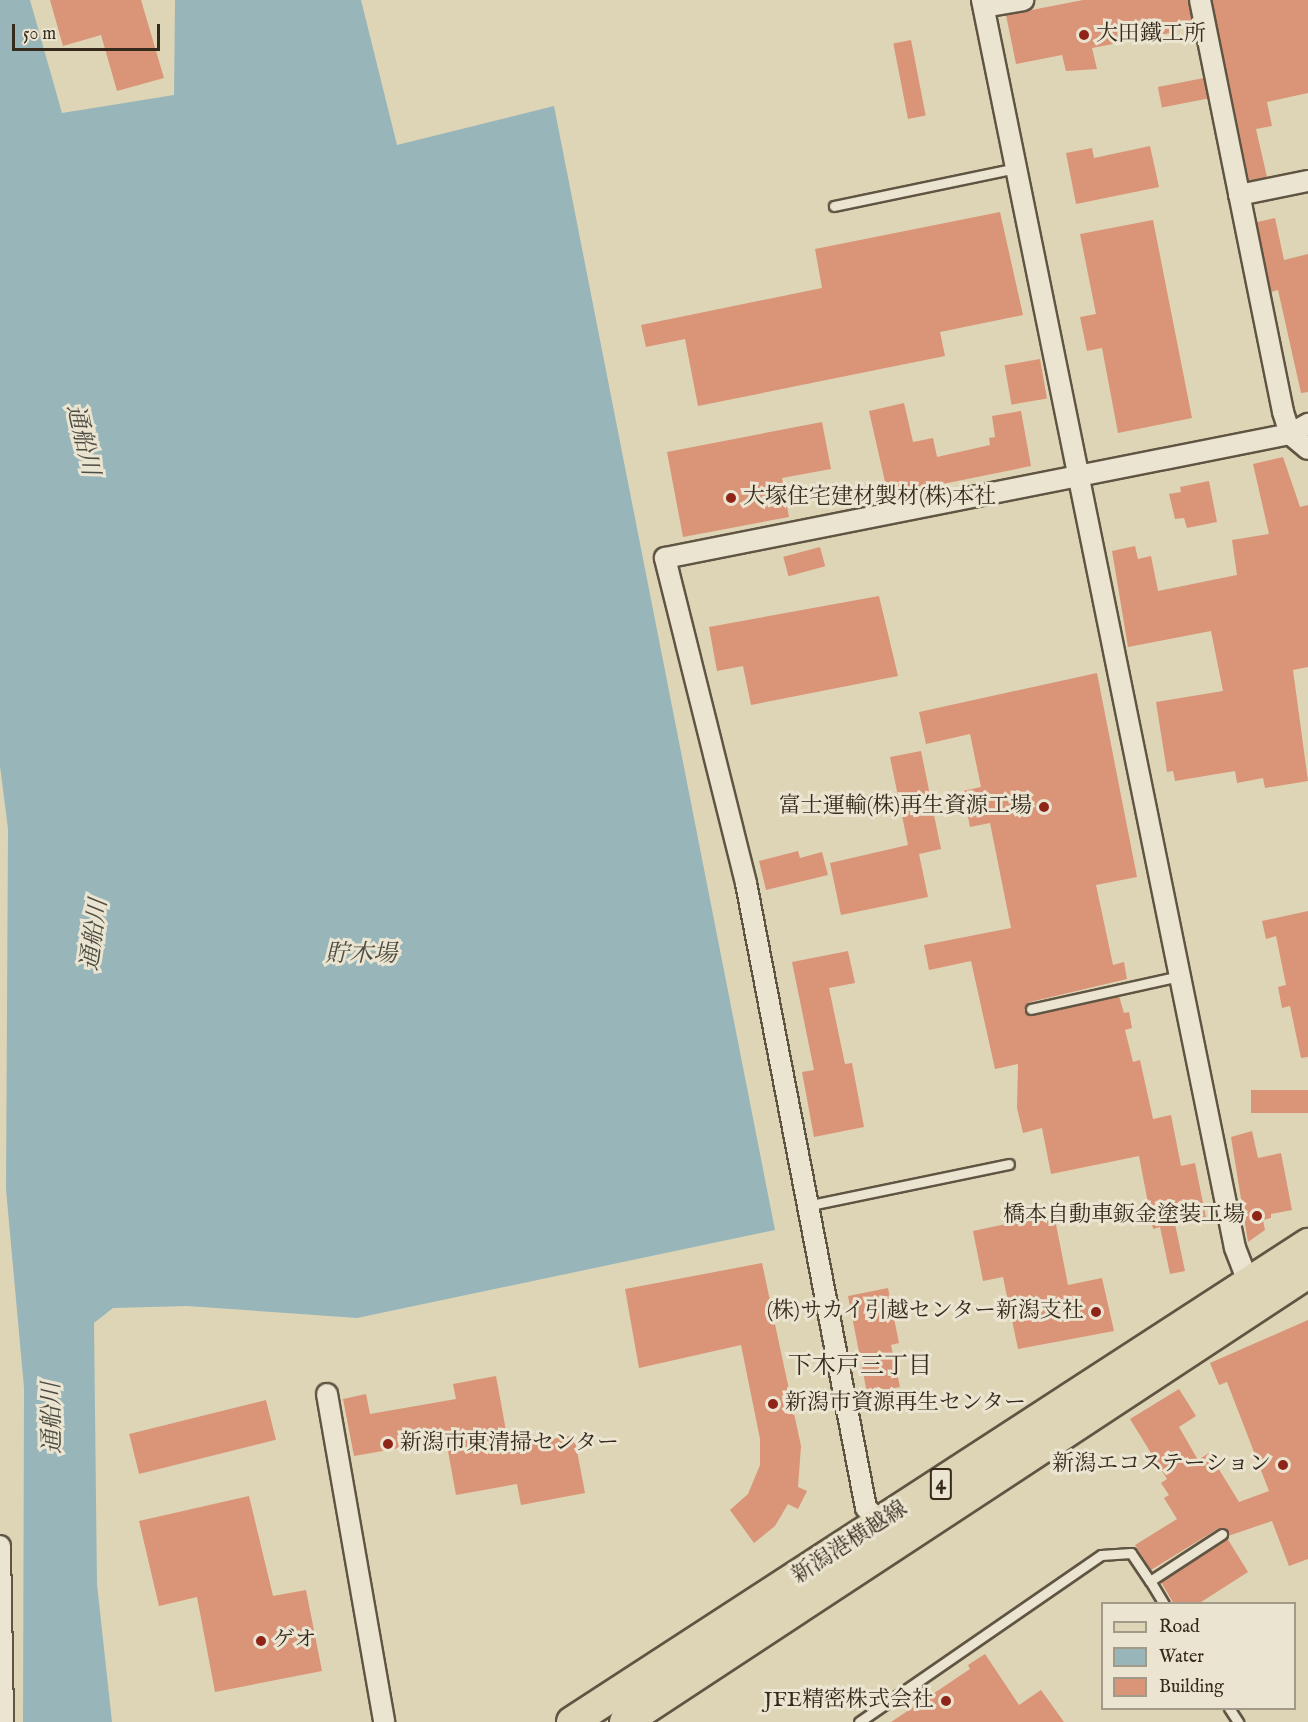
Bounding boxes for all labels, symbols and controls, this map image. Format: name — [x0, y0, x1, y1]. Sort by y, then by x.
scale bar — [15, 12, 164, 50]
place label: 大田鐵工所 — [1096, 22, 1206, 48]
text: 50 m — [23, 23, 56, 46]
marker: 大田鐵工所 — [1077, 28, 1091, 42]
water label: 通船川 — [60, 402, 104, 478]
place label: 大塚住宅建材製材(株)本社 — [743, 485, 996, 511]
marker: 大塚住宅建材製材(株)本社 — [724, 491, 738, 505]
place label: 富士運輸(株)再生資源工場 — [779, 794, 1032, 820]
marker: 富士運輸(株)再生資源工場 — [1037, 800, 1051, 814]
water label: 通船川 — [76, 897, 114, 973]
water label: 貯木場 — [325, 941, 397, 969]
place label: 橋本自動車鈑金塗装工場 — [1003, 1203, 1245, 1229]
marker: 橋本自動車鈑金塗装工場 — [1250, 1209, 1264, 1223]
place label: (株)サカイ引越センター新潟支社 — [765, 1299, 1084, 1325]
marker: (株)サカイ引越センター新潟支社 — [1089, 1305, 1103, 1319]
district label: 下木戸三丁目 — [788, 1353, 932, 1381]
water label: 通船川 — [38, 1382, 68, 1454]
place label: 新潟市資源再生センター — [785, 1391, 1027, 1417]
marker: 新潟市資源再生センター — [766, 1397, 780, 1411]
place label: 新潟市東清掃センター — [400, 1431, 620, 1457]
marker: 新潟市東清掃センター — [381, 1437, 395, 1451]
place label: 新潟エコステーション — [1051, 1452, 1271, 1478]
marker: 新潟エコステーション — [1276, 1458, 1290, 1472]
road number: 4 — [929, 1466, 953, 1502]
street label: 新潟港横越線 — [787, 1496, 913, 1590]
legend — [1101, 1602, 1296, 1710]
text: Road — [1159, 1616, 1200, 1639]
place label: ゲオ — [273, 1628, 317, 1654]
marker: ゲオ — [254, 1634, 268, 1648]
text: Water — [1159, 1646, 1204, 1669]
text: Building — [1159, 1676, 1224, 1699]
place label: JFE精密株式会社 — [764, 1688, 934, 1714]
marker: JFE精密株式会社 — [939, 1694, 953, 1708]

